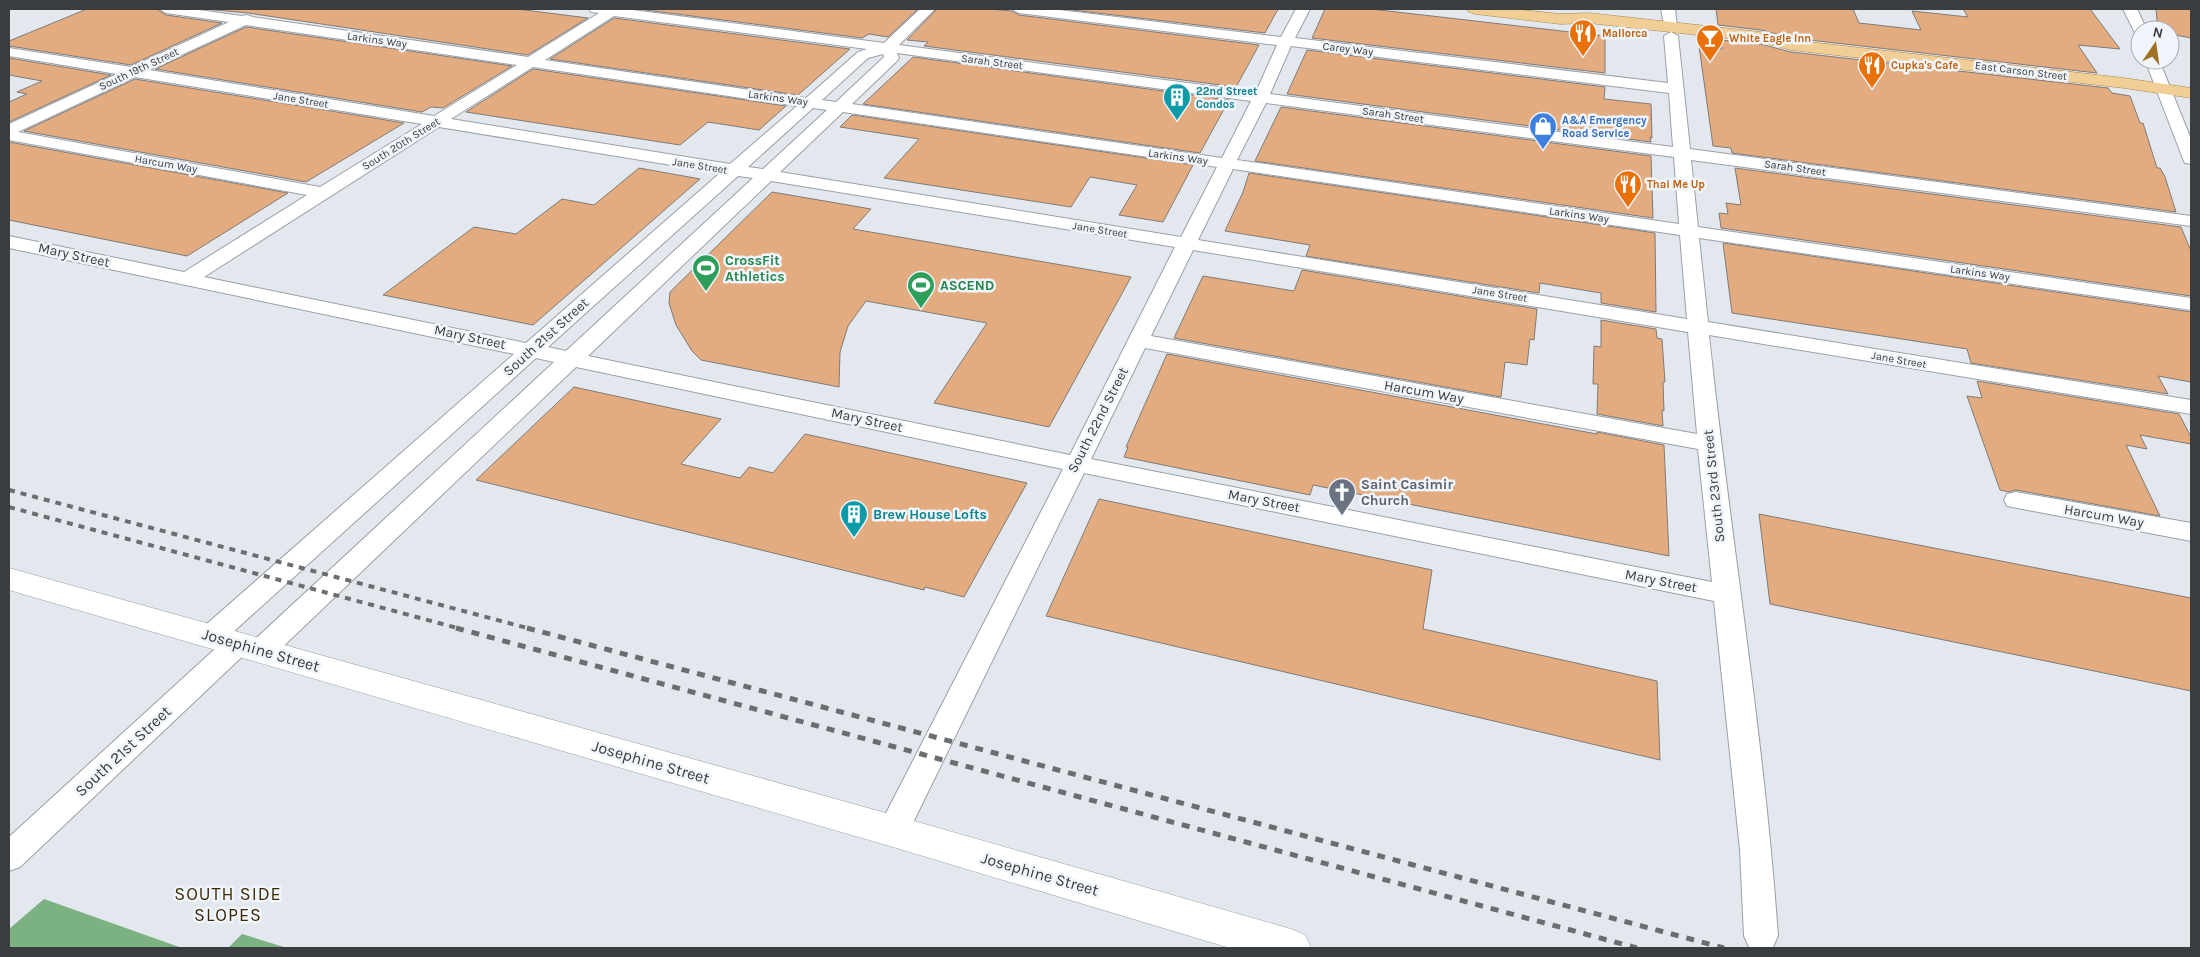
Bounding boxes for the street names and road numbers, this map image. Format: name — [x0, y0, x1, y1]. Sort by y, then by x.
street label: Larkins Way — [346, 29, 408, 51]
street label: Carey Way — [1322, 39, 1374, 59]
street label: South 19th Street — [97, 45, 181, 93]
street label: Sarah Street — [960, 52, 1024, 72]
street label: East Carson Street — [1974, 59, 2068, 83]
street label: Larkins Way — [747, 87, 809, 109]
street label: Jane Street — [273, 89, 329, 111]
street label: Sarah Street — [1361, 104, 1425, 126]
street label: South 20th Street — [360, 115, 442, 173]
street label: Larkins Way — [1147, 146, 1209, 168]
street label: Harcum Way — [134, 152, 198, 176]
street label: Jane Street — [672, 155, 728, 177]
street label: Sarah Street — [1763, 157, 1827, 179]
street label: Larkins Way — [1548, 204, 1610, 226]
street label: Jane Street — [1072, 219, 1128, 241]
street label: Mary Street — [37, 239, 111, 271]
street label: Larkins Way — [1949, 262, 2011, 284]
street label: Jane Street — [1472, 283, 1528, 305]
street label: South 21st Street — [500, 294, 592, 380]
street label: Mary Street — [433, 321, 507, 353]
street label: Jane Street — [1870, 349, 1928, 371]
street label: South 22nd Street — [1064, 364, 1132, 476]
street label: Harcum Way — [1383, 377, 1466, 407]
street label: Mary Street — [830, 404, 904, 436]
street label: South 23rd Street — [1700, 429, 1728, 543]
street label: Mary Street — [1227, 486, 1301, 516]
street label: Harcum Way — [2063, 501, 2146, 531]
street label: Mary Street — [1624, 566, 1698, 596]
street label: Josephine Street — [200, 624, 322, 676]
street label: South 21st Street — [71, 702, 175, 800]
street label: Josephine Street — [590, 736, 712, 788]
street label: Josephine Street — [979, 848, 1101, 900]

